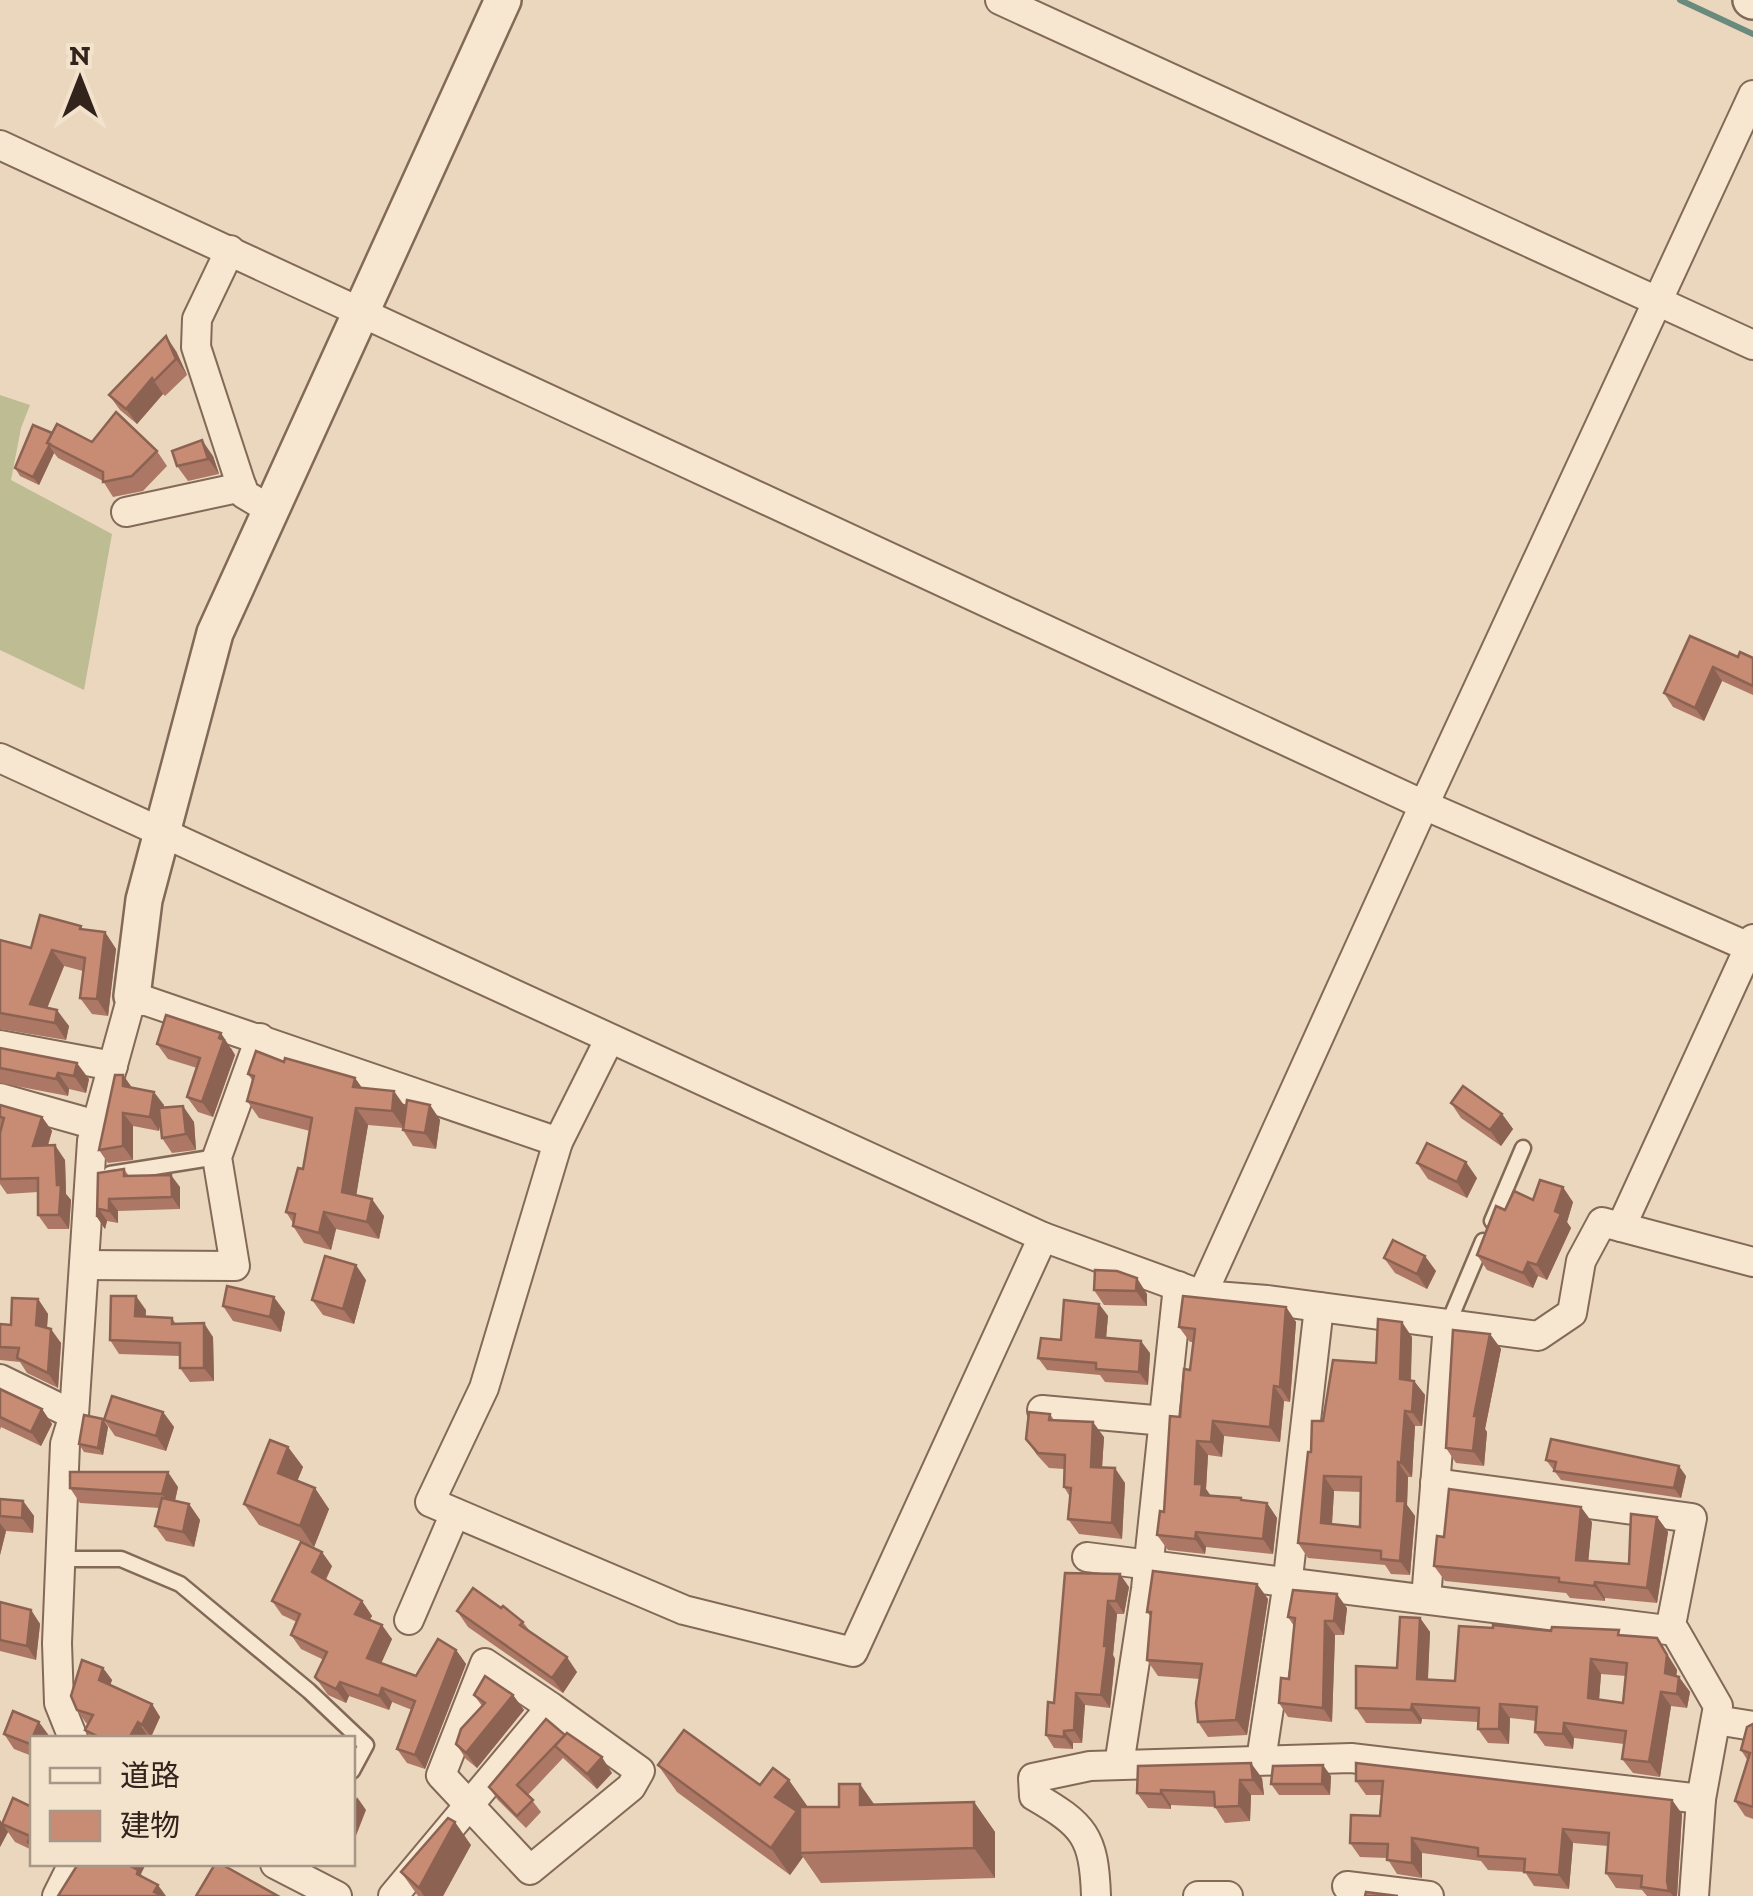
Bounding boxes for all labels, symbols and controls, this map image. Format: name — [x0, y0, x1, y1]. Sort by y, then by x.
north arrow — [30, 30, 130, 130]
text: N — [69, 39, 91, 72]
legend — [30, 1736, 355, 1866]
text: 道路 — [120, 1758, 180, 1794]
text: 建物 — [120, 1808, 180, 1844]

